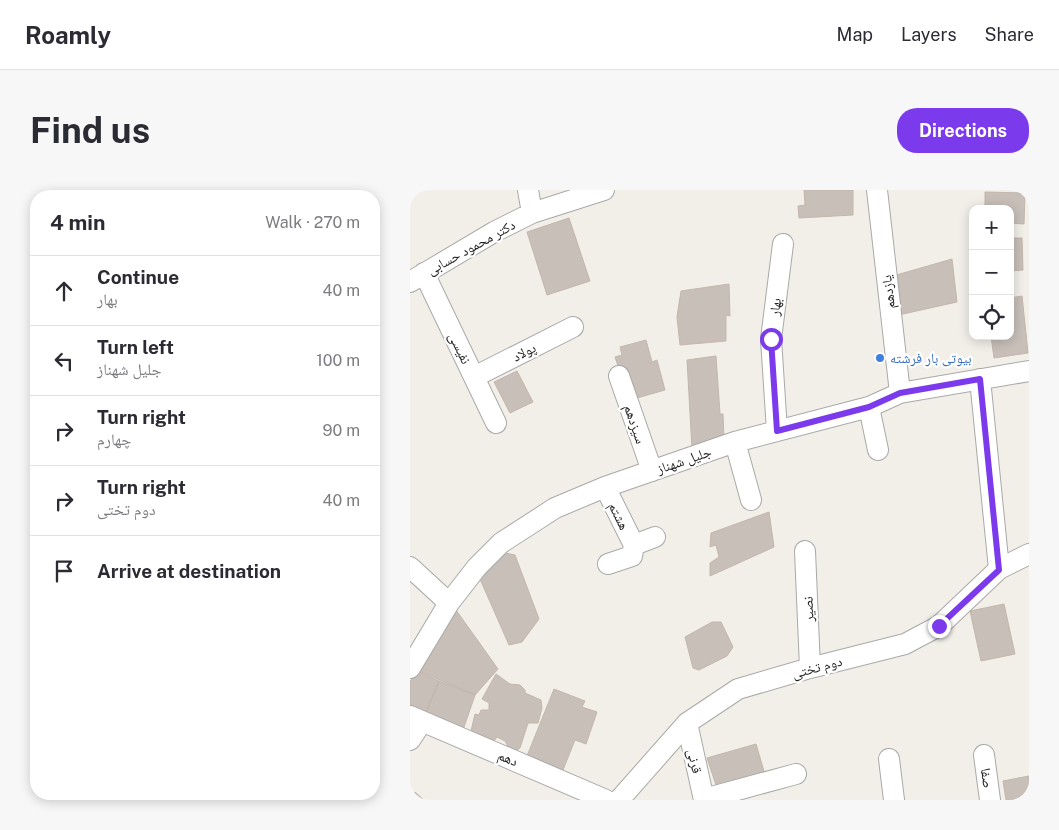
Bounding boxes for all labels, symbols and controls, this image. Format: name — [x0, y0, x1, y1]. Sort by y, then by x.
text: Roamly — [25, 21, 111, 49]
text: Map — [837, 24, 873, 45]
text: Layers — [901, 24, 957, 45]
text: Share — [985, 24, 1034, 45]
button: Directions — [897, 108, 1029, 153]
text: Find us — [30, 110, 150, 151]
map controls — [969, 205, 1014, 340]
button: + — [969, 205, 1014, 250]
text: 4 min — [50, 210, 105, 235]
text: Walk · 270 m — [265, 213, 360, 232]
street label: دکتر محمود حسابی — [424, 216, 518, 279]
button: − — [969, 250, 1014, 295]
text: Continue — [97, 266, 179, 288]
street label: یازدهم — [878, 274, 900, 310]
icon: ahead — [50, 277, 78, 305]
text: 40 m — [322, 281, 360, 300]
text: بهار — [97, 290, 118, 309]
button: locate — [969, 295, 1014, 340]
street label: بهار — [766, 297, 785, 318]
route start — [760, 328, 783, 351]
street label: نفیسی — [445, 330, 475, 367]
text: Turn left — [97, 336, 174, 358]
street label: پولاد — [509, 339, 539, 366]
icon: left — [50, 347, 78, 375]
place label: بیوتی بار فرشته — [890, 350, 972, 367]
text: 100 m — [316, 351, 360, 370]
marker: بیوتی بار فرشته — [874, 352, 886, 364]
text: جلیل شهناز — [97, 360, 162, 379]
street label: سیزدهم — [619, 402, 649, 446]
text: Turn right — [97, 406, 186, 428]
icon: right — [50, 417, 78, 445]
text: 90 m — [323, 421, 360, 440]
text: چهارم — [97, 430, 131, 449]
street label: جلیل شهناز — [654, 443, 714, 478]
text: Turn right — [97, 476, 186, 498]
icon: right — [50, 487, 78, 515]
text: 40 m — [322, 491, 360, 510]
text: دوم تختی — [97, 500, 156, 519]
street label: هشتم — [604, 500, 633, 533]
icon: arrive — [50, 557, 78, 585]
text: Arrive at destination — [97, 560, 281, 582]
street label: نصیر — [800, 596, 817, 623]
route end — [928, 615, 951, 638]
street label: دوم تختی — [790, 653, 845, 683]
street label: دهم — [495, 747, 521, 771]
street label: قرنی — [683, 747, 706, 775]
street label: صفا — [978, 767, 996, 789]

